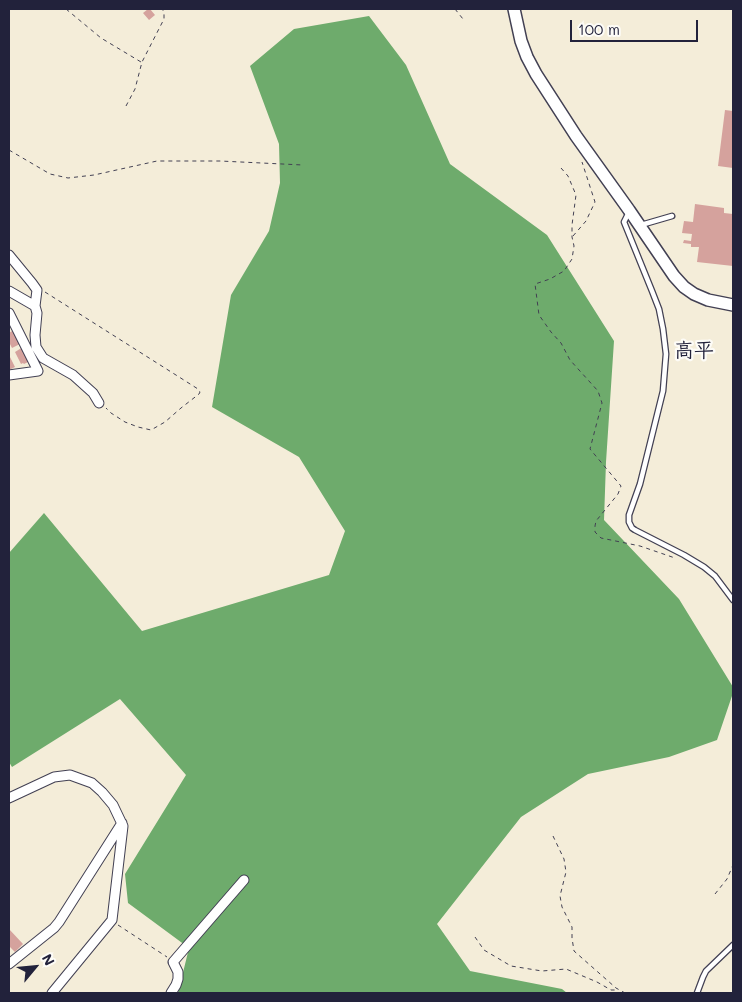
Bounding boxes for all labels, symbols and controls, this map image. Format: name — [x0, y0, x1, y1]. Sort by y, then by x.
scale bar — [572, 10, 700, 42]
text: 100 m — [578, 19, 620, 39]
district label: 高平 — [674, 339, 714, 363]
north arrow — [10, 942, 60, 992]
text: N — [38, 951, 60, 969]

